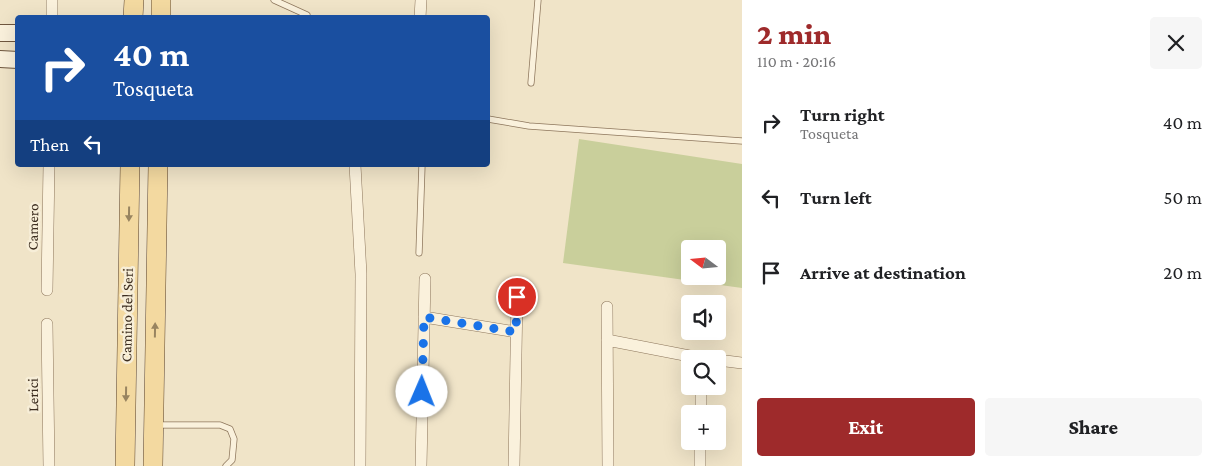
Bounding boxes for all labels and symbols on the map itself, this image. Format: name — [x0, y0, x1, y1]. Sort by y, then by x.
street label: Camero — [25, 203, 41, 251]
one-way arrow — [125, 206, 133, 222]
north arrow — [681, 240, 726, 285]
street label: Camino del Seri — [118, 268, 136, 362]
pin — [496, 276, 538, 318]
one-way arrow — [151, 322, 159, 338]
position arrow — [395, 365, 447, 417]
street label: Lerici — [25, 378, 41, 412]
one-way arrow — [121, 386, 129, 402]

